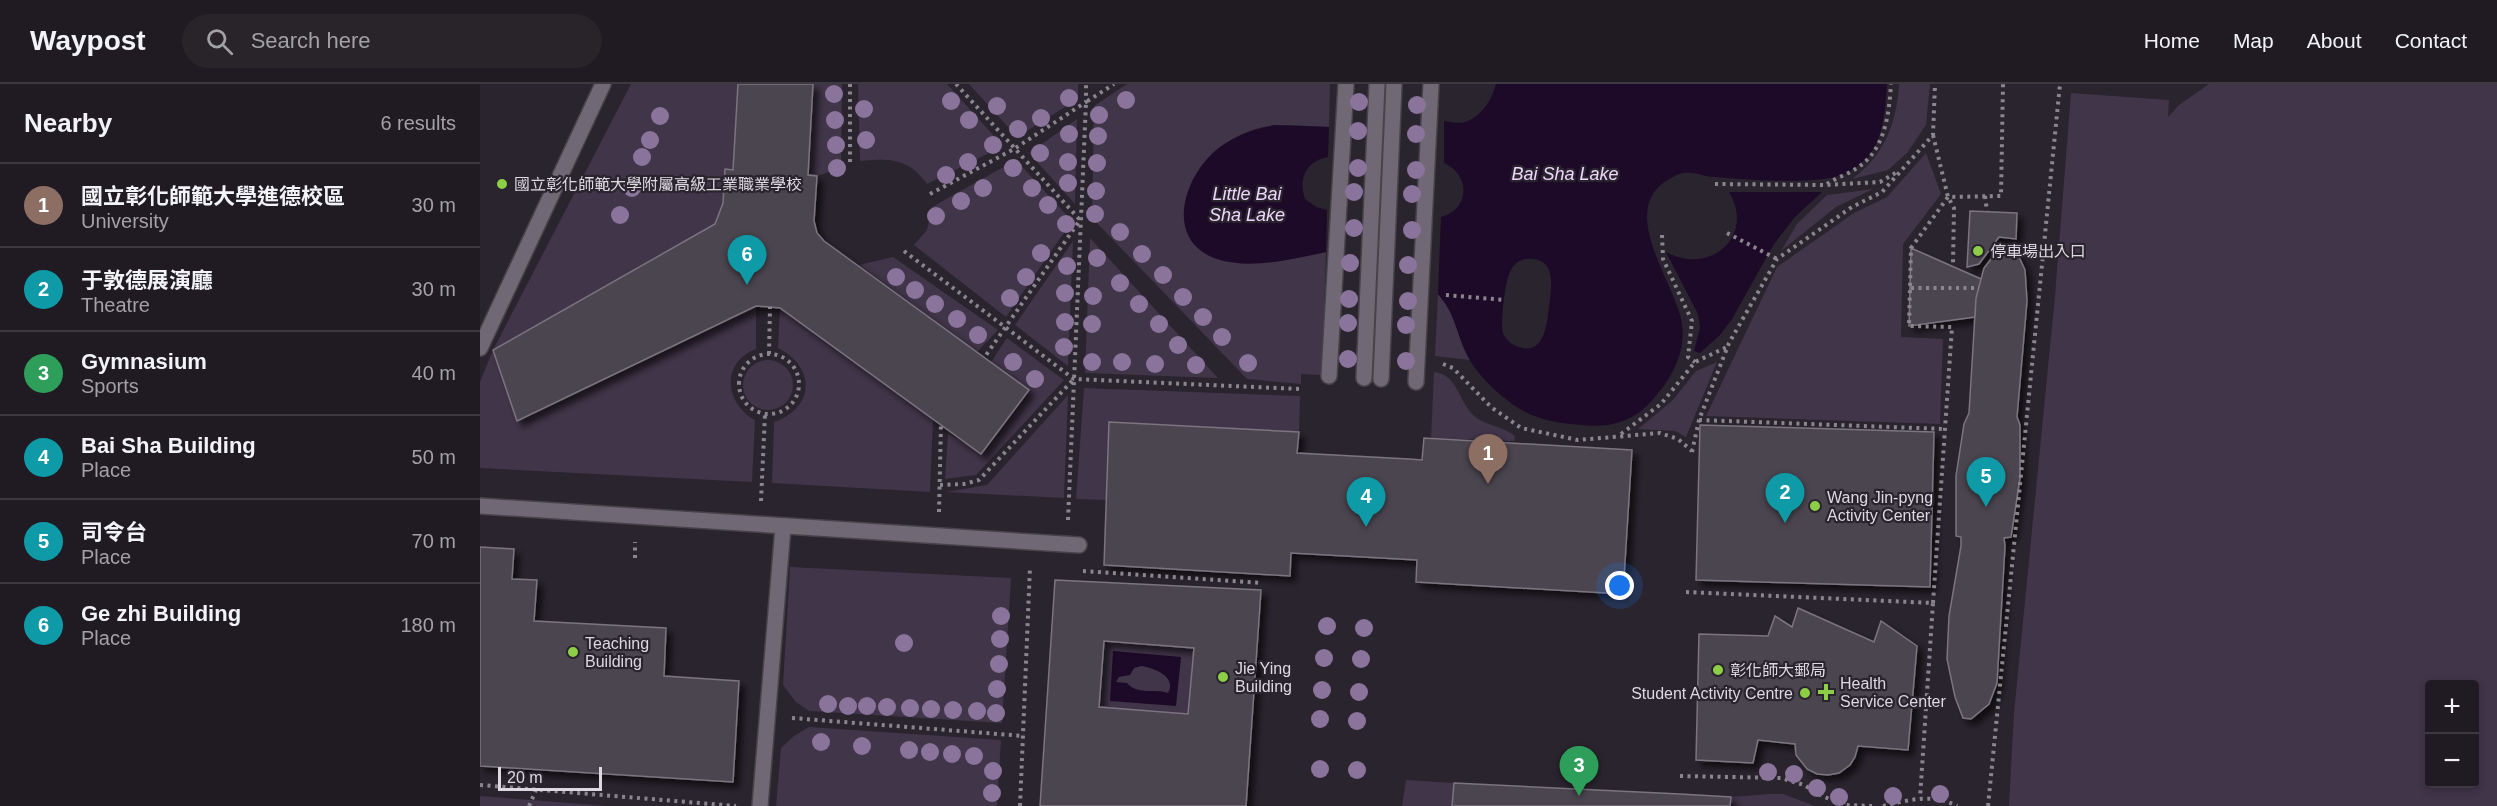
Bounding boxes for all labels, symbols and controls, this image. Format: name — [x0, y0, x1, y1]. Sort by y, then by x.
search box — [182, 14, 602, 68]
text: Waypost — [30, 25, 146, 56]
icon: search — [203, 25, 236, 58]
text: Search here — [251, 28, 371, 53]
text: Home — [2144, 29, 2200, 52]
text: Map — [2233, 29, 2274, 52]
text: About — [2307, 29, 2362, 52]
text: Contact — [2395, 29, 2467, 52]
text: Nearby — [24, 108, 112, 138]
text: 6 results — [380, 112, 456, 134]
water label: Bai Sha Lake — [1511, 164, 1619, 184]
place label: 國立彰化師範大學附屬高級工業職業學校 — [514, 176, 802, 193]
marker: 國立彰化師範大學附屬高級工業職業學校 — [495, 177, 509, 191]
text: 國立彰化師範大學進德校區 — [81, 184, 345, 209]
water label: Little Bai Sha Lake — [1209, 184, 1285, 225]
text: 1 — [38, 194, 49, 216]
text: 30 m — [412, 194, 456, 216]
text: University — [81, 210, 169, 232]
pin: 6 — [728, 236, 766, 285]
place label: 停車場出入口 — [1990, 243, 2086, 260]
marker: 停車場出入口 — [1971, 244, 1985, 258]
text: 于敦德展演廳 — [81, 268, 213, 293]
text: 2 — [38, 278, 49, 300]
text: 30 m — [412, 278, 456, 300]
text: Theatre — [81, 294, 150, 316]
text: Gymnasium — [81, 349, 207, 374]
text: 3 — [38, 362, 49, 384]
text: 40 m — [412, 362, 456, 384]
text: Sports — [81, 375, 139, 397]
text: Bai Sha Building — [81, 433, 256, 458]
pin: 1 — [1468, 434, 1508, 484]
text: 4 — [38, 446, 49, 468]
text: 50 m — [412, 446, 456, 468]
pin: 5 — [1966, 458, 2006, 507]
text: Place — [81, 459, 131, 481]
pin: 2 — [1766, 474, 1804, 523]
pin: 4 — [1346, 478, 1386, 527]
place label: Wang Jin-pyng Activity Center — [1827, 489, 1933, 524]
marker: Wang Jin-pyng Activity Center — [1808, 499, 1822, 513]
text: 司令台 — [81, 520, 147, 545]
text: 5 — [38, 530, 49, 552]
text: 70 m — [412, 530, 456, 552]
text: Place — [81, 546, 131, 568]
your location — [1605, 571, 1634, 600]
text: Ge zhi Building — [81, 601, 241, 626]
text: 6 — [38, 614, 49, 636]
text: 180 m — [400, 614, 456, 636]
text: Place — [81, 627, 131, 649]
place label: Teaching Building — [585, 635, 649, 670]
marker: Teaching Building — [566, 645, 580, 659]
place label: Jie Ying Building — [1235, 660, 1292, 695]
place label: 彰化師大郵局 — [1730, 662, 1826, 679]
marker: 彰化師大郵局 — [1711, 663, 1725, 677]
marker: Jie Ying Building — [1216, 670, 1230, 684]
place label: Health Service Center — [1840, 675, 1946, 710]
map controls — [2425, 680, 2479, 788]
button: + — [2425, 680, 2479, 734]
marker: Health Service Center — [1817, 683, 1835, 701]
place label: Student Activity Centre — [1631, 685, 1793, 702]
marker: Student Activity Centre — [1798, 686, 1812, 700]
button: − — [2425, 734, 2479, 788]
pin: 3 — [1560, 746, 1598, 796]
scale bar — [498, 764, 602, 792]
text: 20 m — [507, 769, 543, 786]

